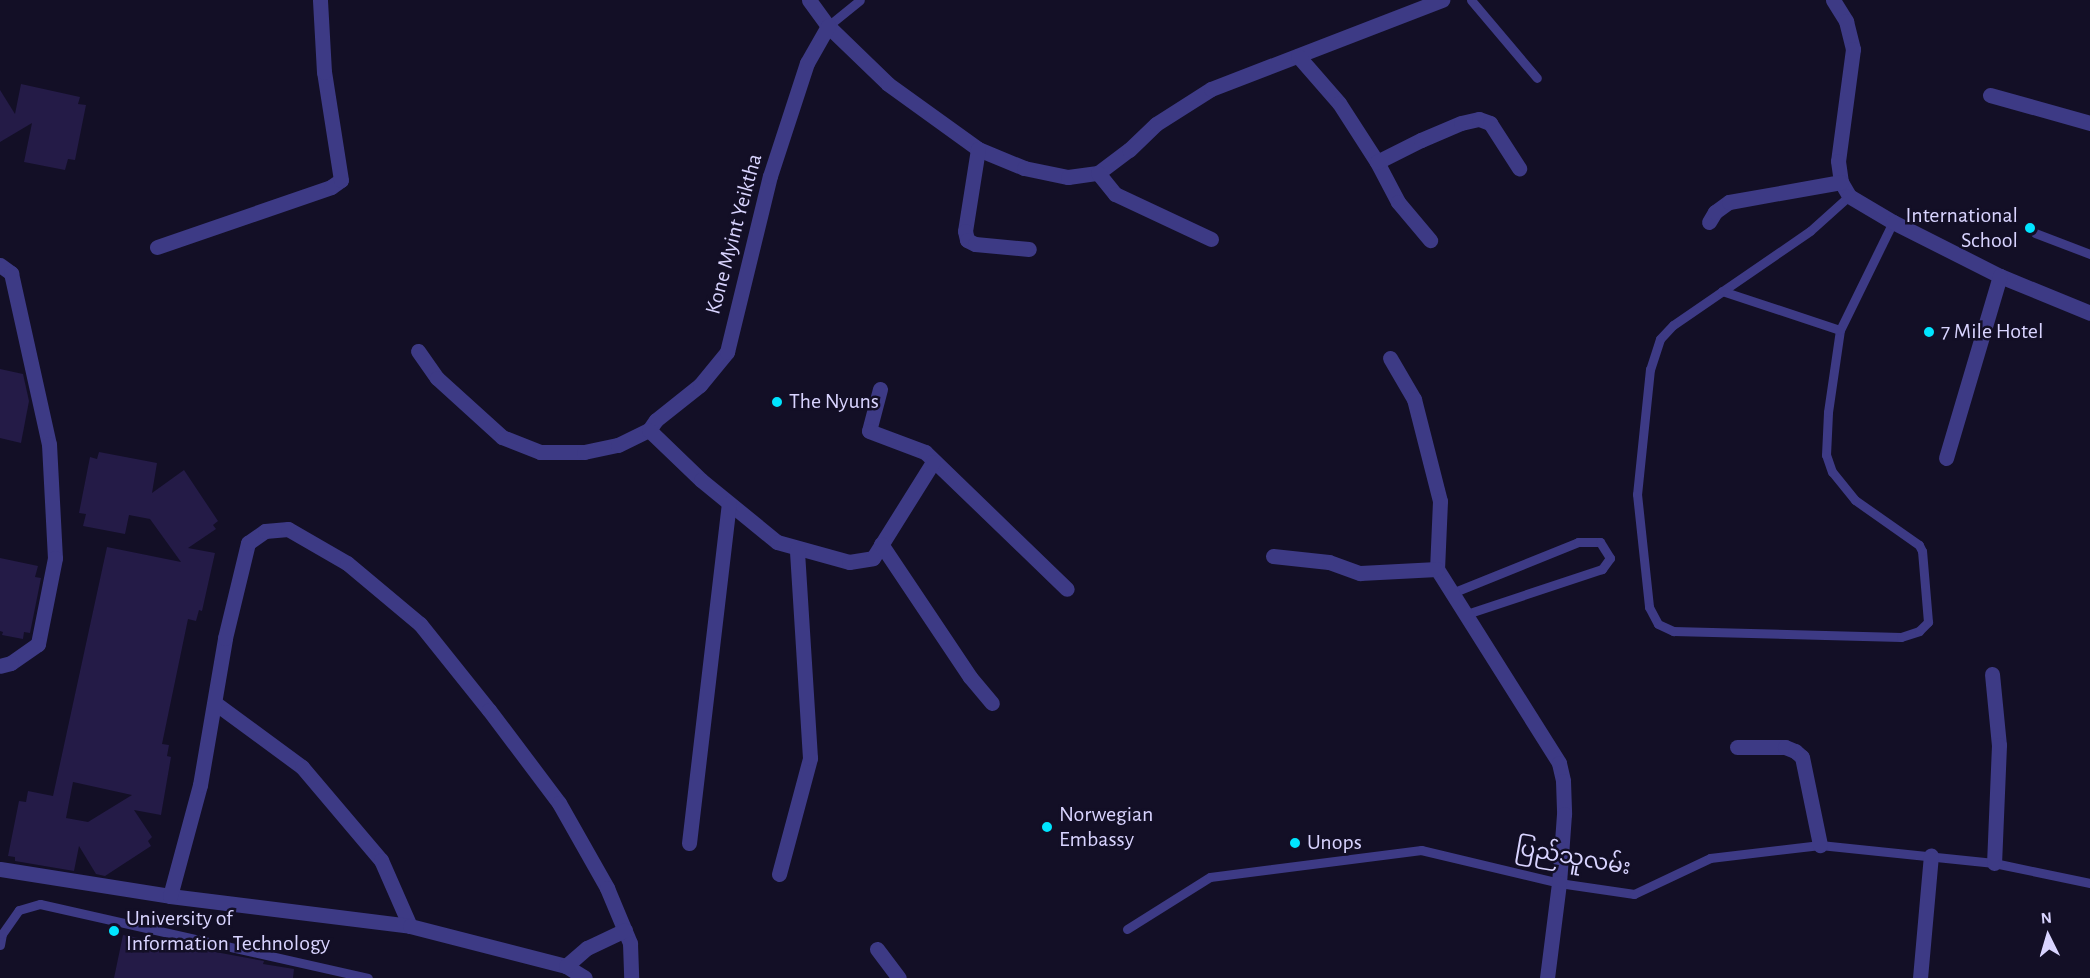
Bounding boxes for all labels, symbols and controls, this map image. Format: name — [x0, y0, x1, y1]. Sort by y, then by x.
street label: Kone Myint Yeiktha — [700, 151, 768, 317]
place label: International School — [1906, 202, 2018, 254]
marker: International School — [2023, 221, 2037, 235]
place label: 7 Mile Hotel — [1941, 319, 2043, 345]
marker: 7 Mile Hotel — [1922, 325, 1936, 339]
place label: The Nyuns — [789, 389, 879, 415]
marker: The Nyuns — [770, 395, 784, 409]
place label: Norwegian Embassy — [1059, 801, 1153, 852]
marker: Norwegian Embassy — [1040, 820, 1054, 834]
place label: Unops — [1307, 830, 1362, 856]
street label: ပြည်သူလမ်း — [1513, 835, 1633, 881]
marker: Unops — [1288, 836, 1302, 850]
place label: University of Information Technology — [126, 905, 330, 956]
north arrow — [2018, 906, 2078, 966]
text: N — [2040, 910, 2053, 927]
marker: University of Information Technology — [107, 924, 121, 938]

